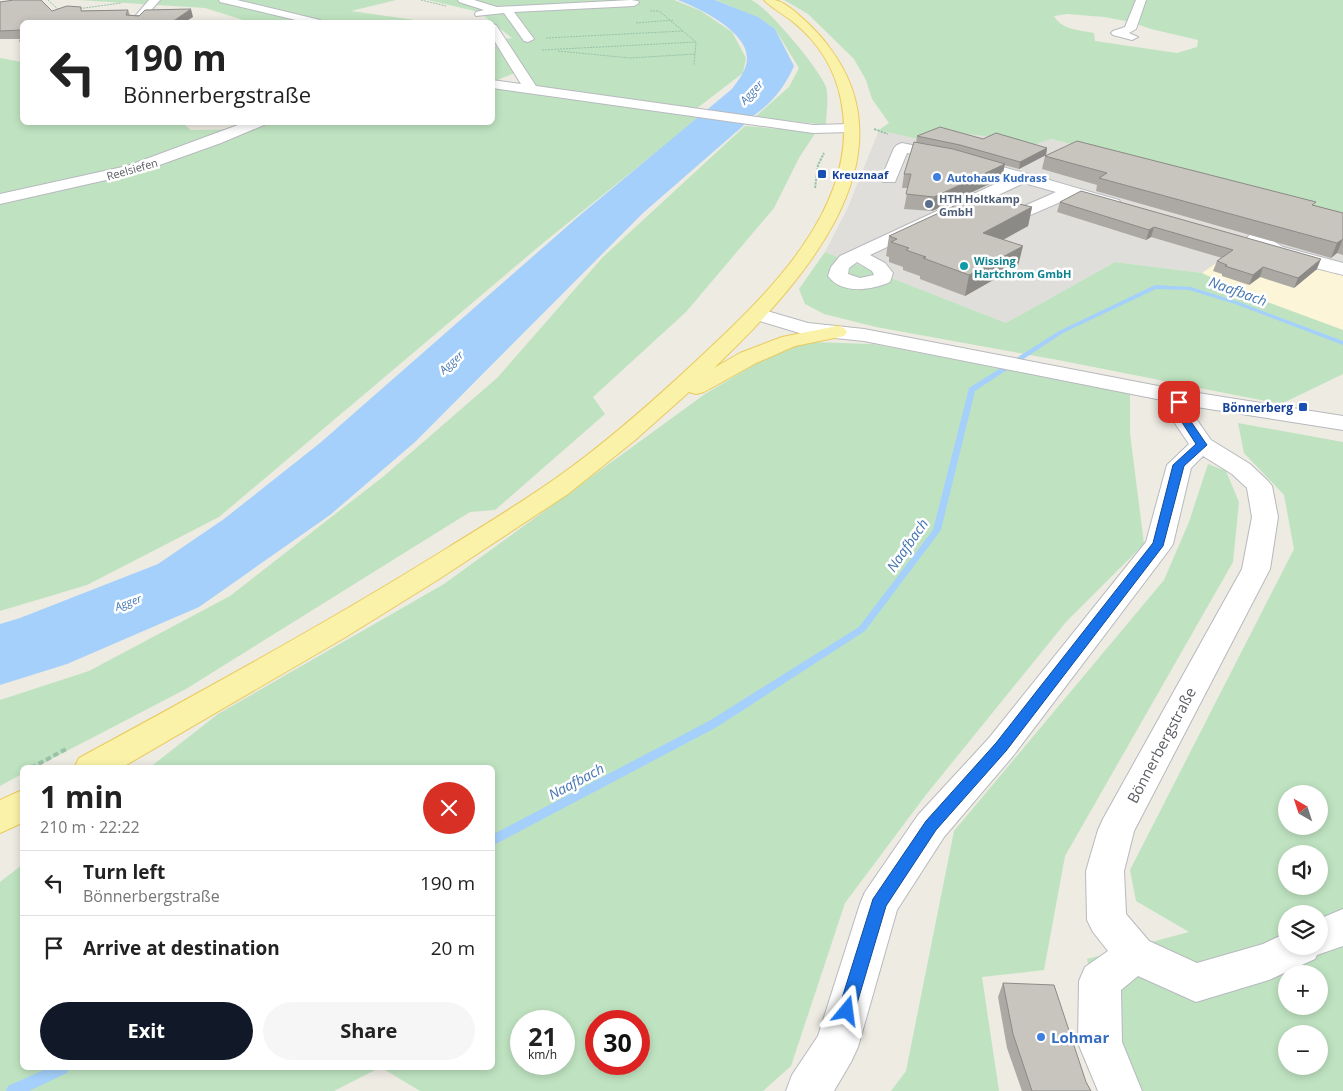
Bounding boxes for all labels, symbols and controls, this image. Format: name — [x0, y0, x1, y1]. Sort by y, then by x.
text: 190 m — [123, 34, 227, 81]
icon: left — [40, 40, 105, 105]
water label: Agger — [735, 76, 766, 108]
text: Bönnerbergstraße — [123, 79, 311, 109]
street label: Reelsiefen — [105, 155, 159, 183]
place label: Kreuznaaf — [832, 167, 889, 182]
marker: Kreuznaaf — [816, 168, 828, 180]
place label: Autohaus Kudrass — [947, 170, 1047, 185]
marker: Autohaus Kudrass — [931, 171, 943, 183]
place label: HTH Holtkamp GmbH — [939, 191, 1020, 219]
marker: HTH Holtkamp GmbH — [923, 198, 935, 210]
place label: Wissing Hartchrom GmbH — [974, 253, 1071, 281]
marker: Wissing Hartchrom GmbH — [958, 260, 970, 272]
water label: Naafbach — [1206, 272, 1270, 310]
water label: Agger — [435, 347, 467, 377]
pin — [1158, 381, 1200, 423]
icon: arrive — [1165, 388, 1193, 416]
place label: Bönnerberg — [1222, 399, 1293, 416]
marker: Bönnerberg — [1297, 401, 1309, 413]
water label: Naafbach — [882, 515, 932, 575]
water label: Agger — [112, 590, 144, 614]
street label: Bönnerbergstraße — [1122, 684, 1200, 806]
water label: Naafbach — [545, 758, 607, 804]
text: 1 min — [40, 776, 123, 817]
button: close — [423, 782, 475, 834]
north arrow — [1278, 785, 1328, 835]
map controls — [1278, 785, 1328, 1075]
text: 210 m · 22:22 — [40, 816, 140, 838]
button: sound — [1278, 845, 1328, 895]
text: Turn left — [83, 859, 165, 885]
icon: left — [40, 869, 68, 897]
text: 190 m — [420, 870, 475, 896]
text: Bönnerbergstraße — [83, 885, 220, 907]
button: layers — [1278, 905, 1328, 955]
icon: arrive — [40, 934, 68, 962]
text: Arrive at destination — [83, 935, 280, 961]
text: 20 m — [431, 935, 475, 961]
button: + — [1278, 965, 1328, 1015]
position arrow — [820, 984, 872, 1036]
button: Exit — [40, 1002, 253, 1060]
button: Share — [263, 1002, 475, 1060]
speed limit sign: 30 — [585, 1010, 650, 1075]
text: 21 — [528, 1019, 557, 1053]
button: − — [1278, 1025, 1328, 1075]
place label: Lohmar — [1051, 1027, 1109, 1047]
marker: Lohmar — [1035, 1031, 1047, 1043]
text: km/h — [528, 1046, 557, 1063]

